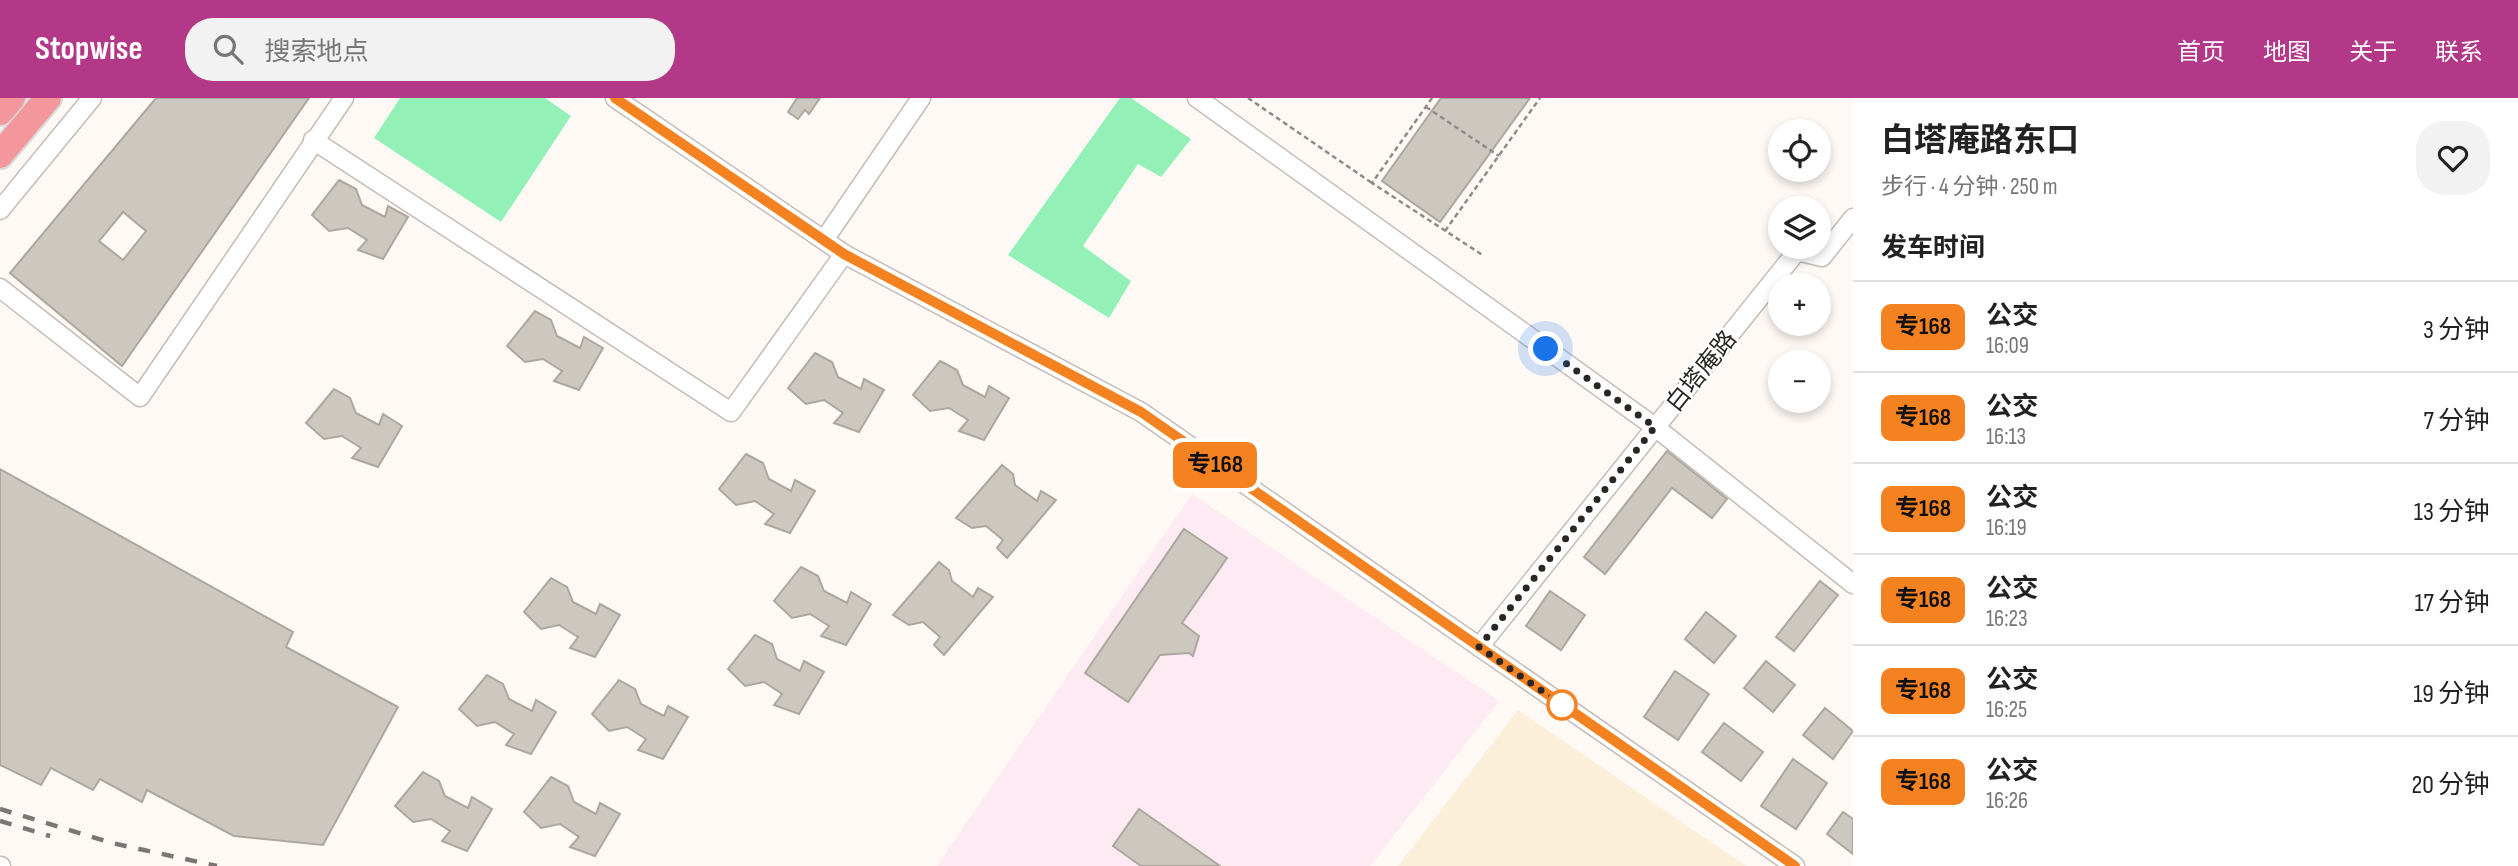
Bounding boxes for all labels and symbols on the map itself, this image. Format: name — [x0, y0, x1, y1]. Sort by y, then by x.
street label: 白塔庵路 — [1660, 325, 1743, 418]
your location — [1528, 331, 1563, 366]
line badge: 专168 — [1166, 442, 1264, 488]
unlabelled marker — [1547, 690, 1577, 720]

